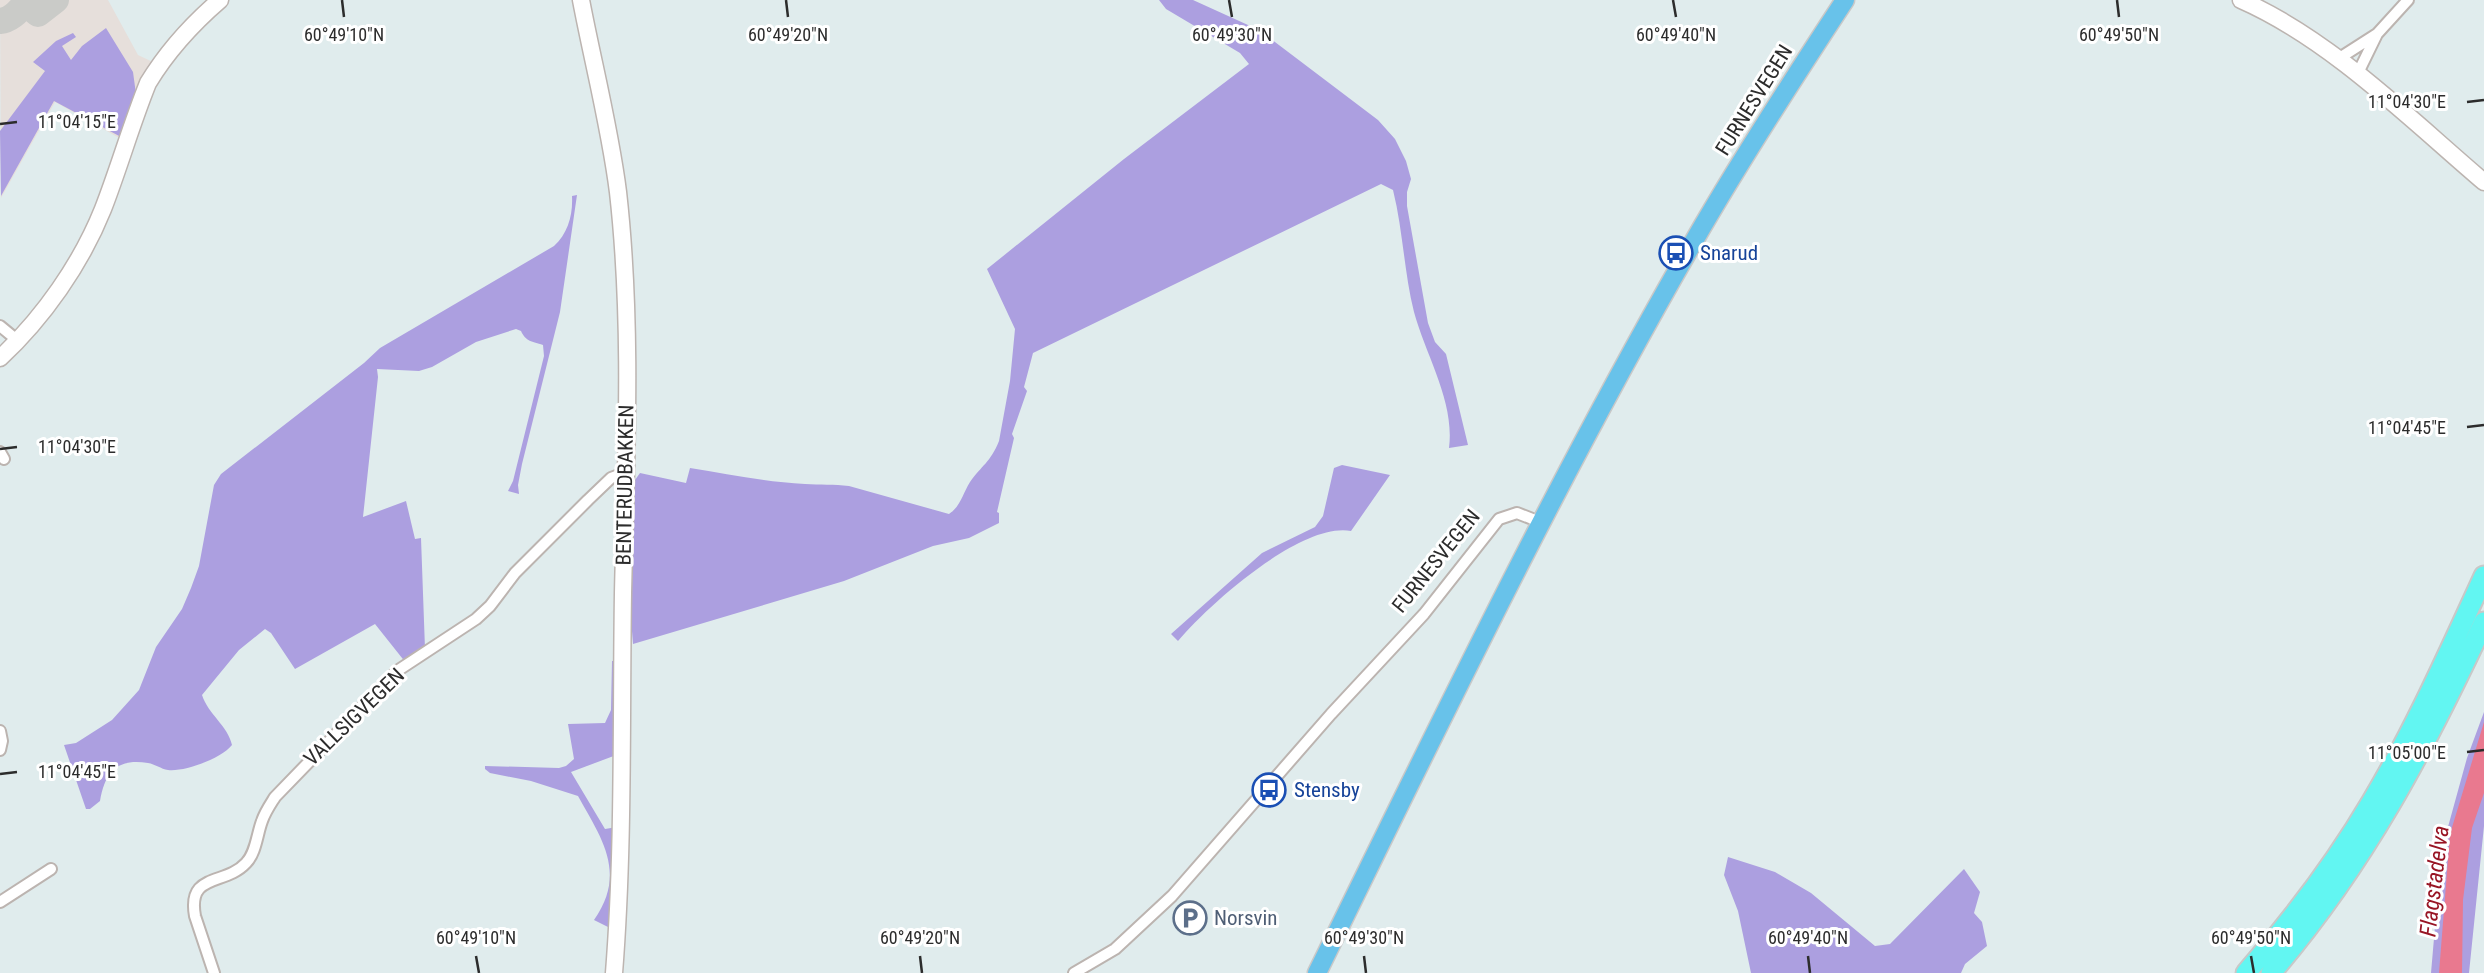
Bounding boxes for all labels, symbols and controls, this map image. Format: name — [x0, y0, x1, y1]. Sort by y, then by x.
text: 60°49'10"N — [304, 24, 384, 45]
text: 60°49'20"N — [748, 24, 828, 45]
text: 60°49'30"N — [1192, 24, 1272, 45]
text: 60°49'40"N — [1636, 24, 1716, 45]
text: 60°49'50"N — [2079, 24, 2159, 45]
street label: FURNESVEGEN — [1711, 40, 1797, 160]
text: 11°04'30"E — [2368, 91, 2446, 112]
text: 11°04'15"E — [38, 111, 116, 132]
bus stop icon: Snarud — [1657, 234, 1695, 272]
place label: Snarud — [1700, 241, 1758, 265]
street label: BENTERUDBAKKEN — [612, 404, 638, 566]
text: 11°04'45"E — [2368, 417, 2446, 438]
text: 11°04'30"E — [38, 436, 116, 457]
street label: FURNESVEGEN — [1387, 505, 1485, 617]
street label: VALLSIGVEGEN — [299, 663, 409, 771]
text: 11°05'00"E — [2368, 742, 2446, 763]
text: 11°04'45"E — [38, 761, 116, 782]
bus stop icon: Stensby — [1250, 771, 1288, 809]
place label: Stensby — [1294, 778, 1360, 802]
water label: Flagstadelva — [2414, 824, 2455, 938]
parking icon: Norsvin — [1171, 899, 1209, 937]
place label: Norsvin — [1214, 906, 1278, 930]
text: 60°49'10"N — [436, 927, 516, 948]
text: 60°49'20"N — [880, 927, 960, 948]
text: 60°49'30"N — [1324, 927, 1404, 948]
text: 60°49'40"N — [1768, 927, 1848, 948]
text: 60°49'50"N — [2211, 927, 2291, 948]

